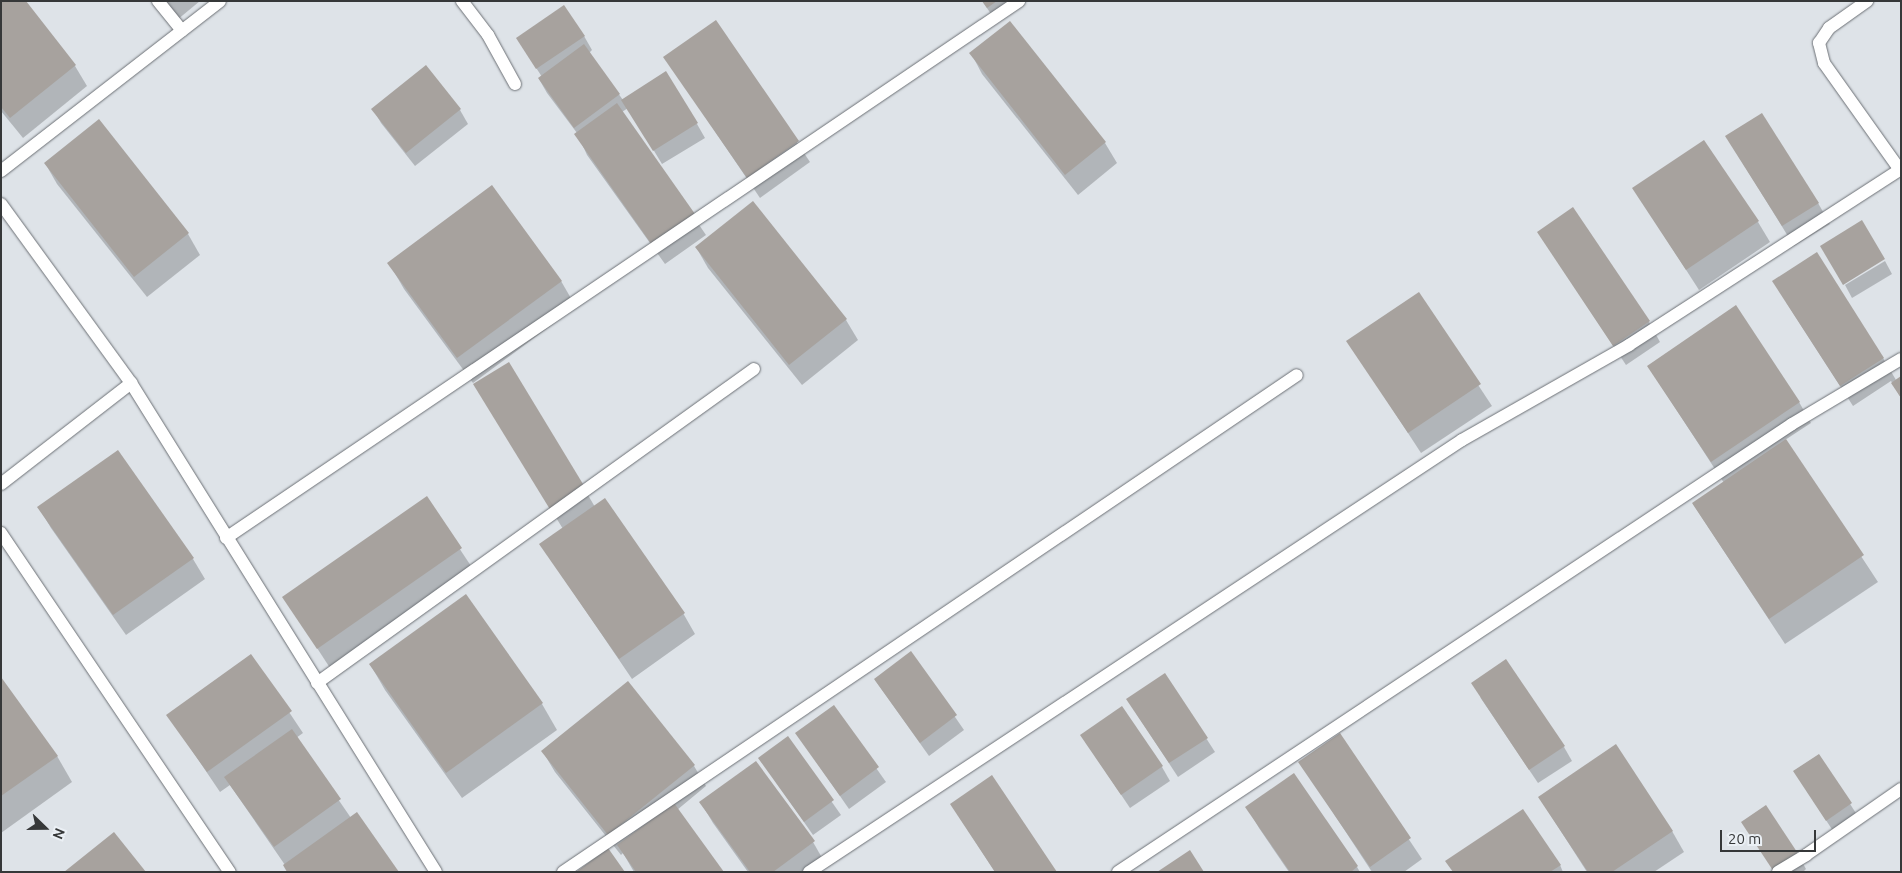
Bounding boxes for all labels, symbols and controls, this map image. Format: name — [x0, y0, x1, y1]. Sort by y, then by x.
north arrow — [20, 803, 70, 853]
scale bar — [1722, 820, 1818, 852]
text: N — [50, 826, 68, 841]
text: 20 m — [1728, 830, 1761, 847]

